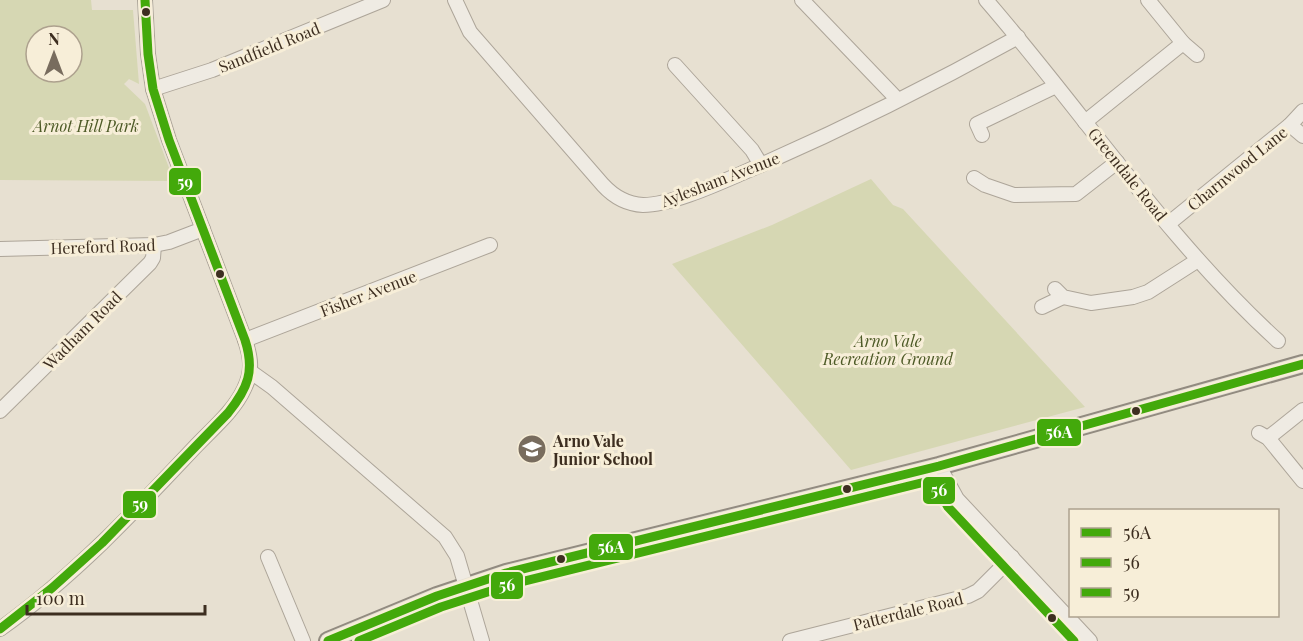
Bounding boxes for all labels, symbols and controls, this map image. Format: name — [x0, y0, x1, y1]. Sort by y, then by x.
unlabelled marker — [140, 6, 152, 18]
street label: Sandfield Road — [215, 17, 323, 77]
north arrow — [24, 24, 84, 84]
text: N — [48, 28, 60, 49]
park label: Arnot Hill Park — [31, 115, 139, 136]
street label: Charnwood Lane — [1183, 121, 1291, 215]
street label: Greendale Road — [1084, 123, 1172, 225]
street label: Aylesham Avenue — [657, 147, 782, 212]
line badge: 59 — [168, 167, 202, 196]
text: 59 — [177, 171, 193, 192]
street label: Hereford Road — [50, 234, 156, 258]
street label: Fisher Avenue — [317, 265, 419, 321]
unlabelled marker — [214, 268, 226, 280]
street label: Wadham Road — [37, 286, 126, 375]
park label: Arno Vale Recreation Ground — [822, 330, 954, 369]
unlabelled marker — [1130, 405, 1142, 417]
line badge: 56A — [1036, 418, 1082, 447]
text: 56A — [1046, 421, 1073, 442]
place label: Arno Vale Junior School — [552, 430, 653, 469]
school or university icon: Arno Vale Junior School — [516, 433, 548, 465]
line badge: 56 — [922, 476, 956, 505]
text: 56 — [931, 479, 947, 500]
unlabelled marker — [841, 483, 853, 495]
line badge: 59 — [122, 490, 157, 519]
text: 59 — [132, 493, 148, 514]
legend — [1069, 509, 1279, 617]
text: 56A — [1123, 520, 1152, 544]
line badge: 56A — [588, 533, 634, 561]
text: 56A — [598, 536, 625, 557]
text: 56 — [1123, 550, 1140, 574]
unlabelled marker — [555, 553, 567, 565]
line badge: 56 — [490, 571, 524, 600]
text: 56 — [499, 574, 515, 595]
scale bar — [27, 578, 206, 616]
text: 59 — [1123, 580, 1140, 604]
text: 100 m — [36, 586, 85, 610]
street label: Patterdale Road — [851, 587, 965, 635]
unlabelled marker — [1046, 612, 1058, 624]

